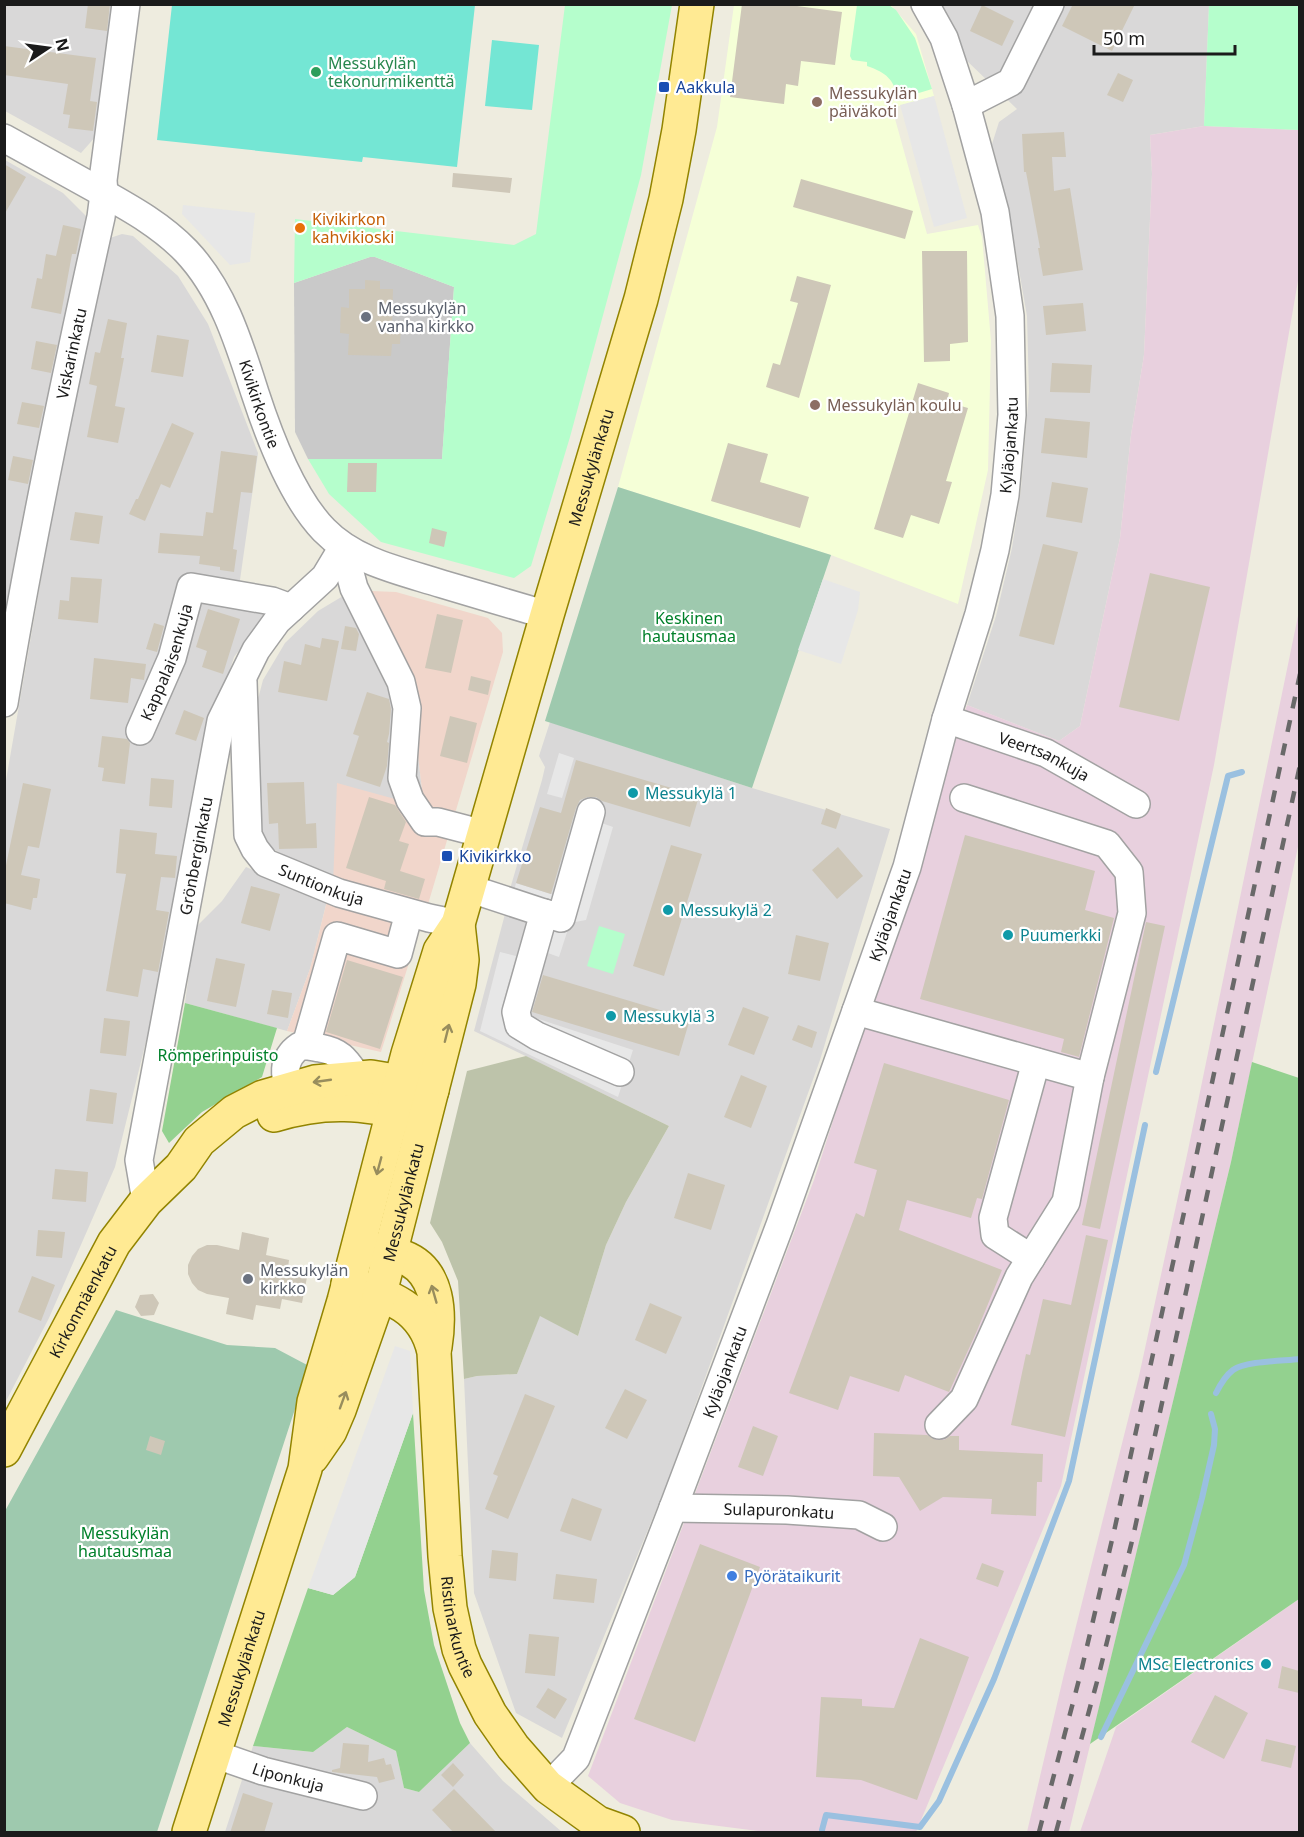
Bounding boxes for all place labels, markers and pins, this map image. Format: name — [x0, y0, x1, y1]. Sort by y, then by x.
place label: Messukylän tekonurmikenttä — [328, 52, 454, 92]
marker: Messukylän tekonurmikenttä — [309, 65, 323, 79]
place label: Aakkula — [676, 76, 735, 98]
marker: Aakkula — [657, 80, 671, 94]
place label: Messukylän päiväkoti — [829, 82, 917, 122]
marker: Messukylän päiväkoti — [810, 95, 824, 109]
place label: Kivikirkon kahvikioski — [312, 208, 394, 248]
marker: Kivikirkon kahvikioski — [293, 221, 307, 235]
place label: Messukylän vanha kirkko — [378, 297, 474, 337]
marker: Messukylän vanha kirkko — [359, 310, 373, 324]
place label: Messukylän koulu — [827, 394, 962, 416]
marker: Messukylän koulu — [808, 398, 822, 412]
place label: Messukylä 1 — [645, 782, 737, 804]
marker: Messukylä 1 — [626, 786, 640, 800]
place label: Kivikirkko — [459, 845, 531, 867]
marker: Kivikirkko — [440, 849, 454, 863]
place label: Messukylä 2 — [680, 899, 772, 921]
marker: Messukylä 2 — [661, 903, 675, 917]
place label: Puumerkki — [1020, 924, 1101, 946]
marker: Puumerkki — [1001, 928, 1015, 942]
place label: Messukylä 3 — [623, 1005, 715, 1027]
marker: Messukylä 3 — [604, 1009, 618, 1023]
place label: Messukylän kirkko — [260, 1259, 348, 1299]
marker: Messukylän kirkko — [241, 1272, 255, 1286]
place label: Pyörätaikurit — [744, 1565, 841, 1587]
marker: Pyörätaikurit — [725, 1569, 739, 1583]
place label: MSc Electronics — [1138, 1653, 1254, 1675]
marker: MSc Electronics — [1259, 1657, 1273, 1671]

